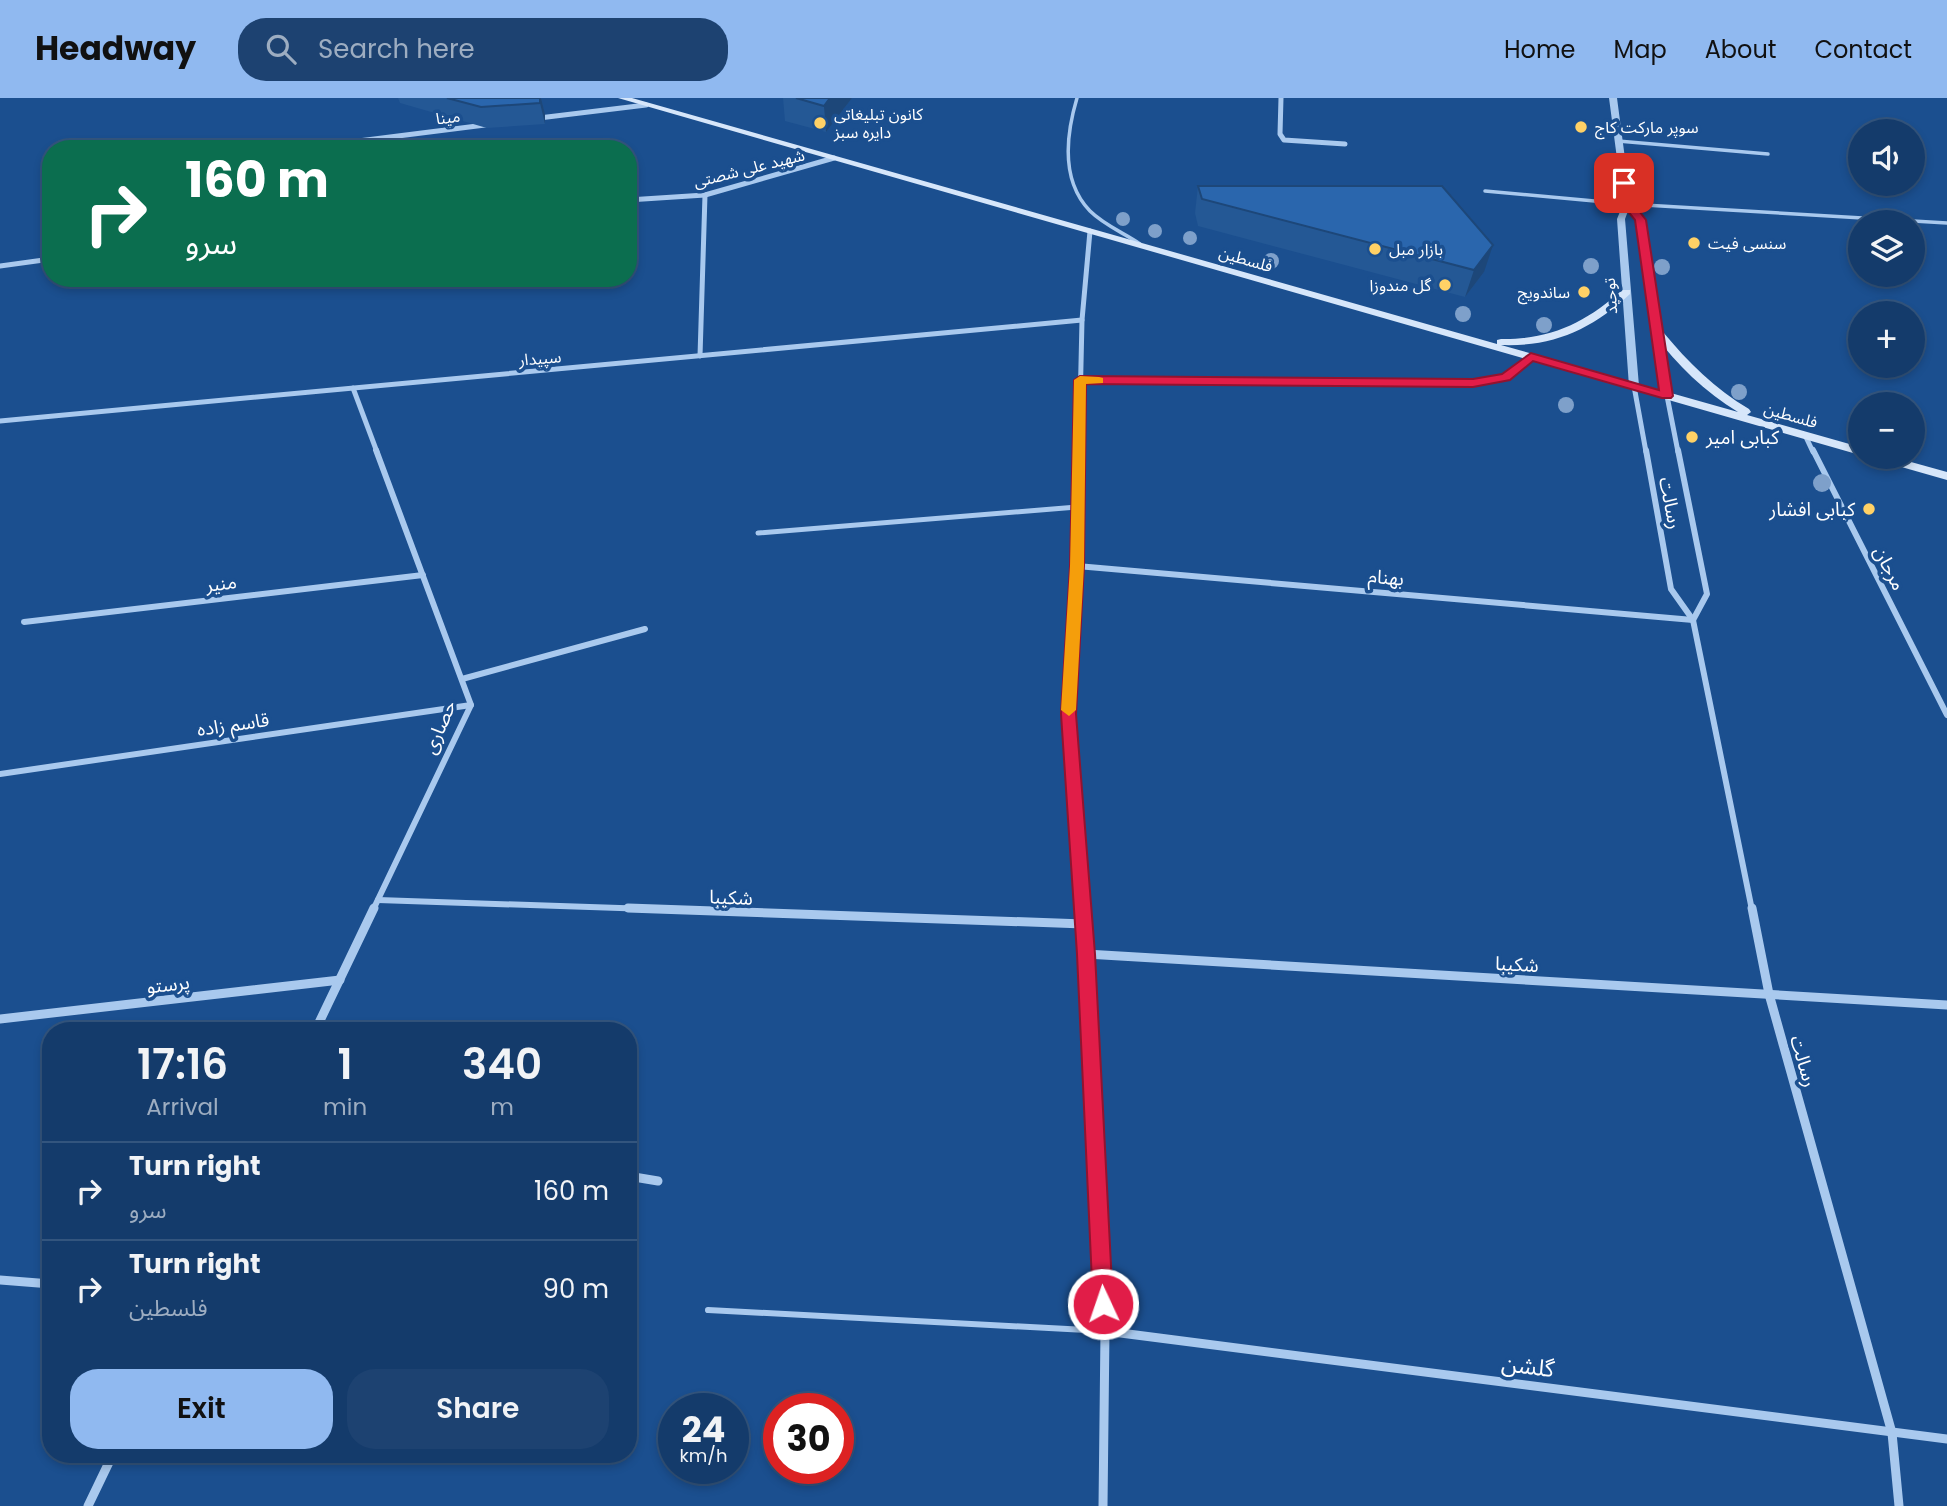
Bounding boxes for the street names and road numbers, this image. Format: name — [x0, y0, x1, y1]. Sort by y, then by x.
street label: مینا — [434, 105, 462, 130]
street label: شهید علی شصتی — [691, 144, 807, 193]
street label: فلسطین — [1216, 241, 1275, 278]
street label: توحید — [1598, 277, 1623, 315]
street label: سپیدار — [517, 345, 562, 372]
street label: فلسطین — [1761, 397, 1820, 434]
street label: رسالت — [1652, 475, 1689, 531]
street label: مرجان — [1867, 541, 1912, 595]
street label: بهنام — [1367, 562, 1405, 594]
street label: منیر — [203, 568, 238, 599]
street label: حصاری — [416, 696, 463, 758]
street label: قاسم زاده — [195, 706, 271, 744]
street label: شکیبا — [709, 883, 753, 912]
street label: شکیبا — [1494, 950, 1539, 979]
street label: پرستو — [145, 968, 191, 1001]
street label: رسالت — [1783, 1032, 1824, 1090]
street label: گلشن — [1500, 1347, 1557, 1385]

